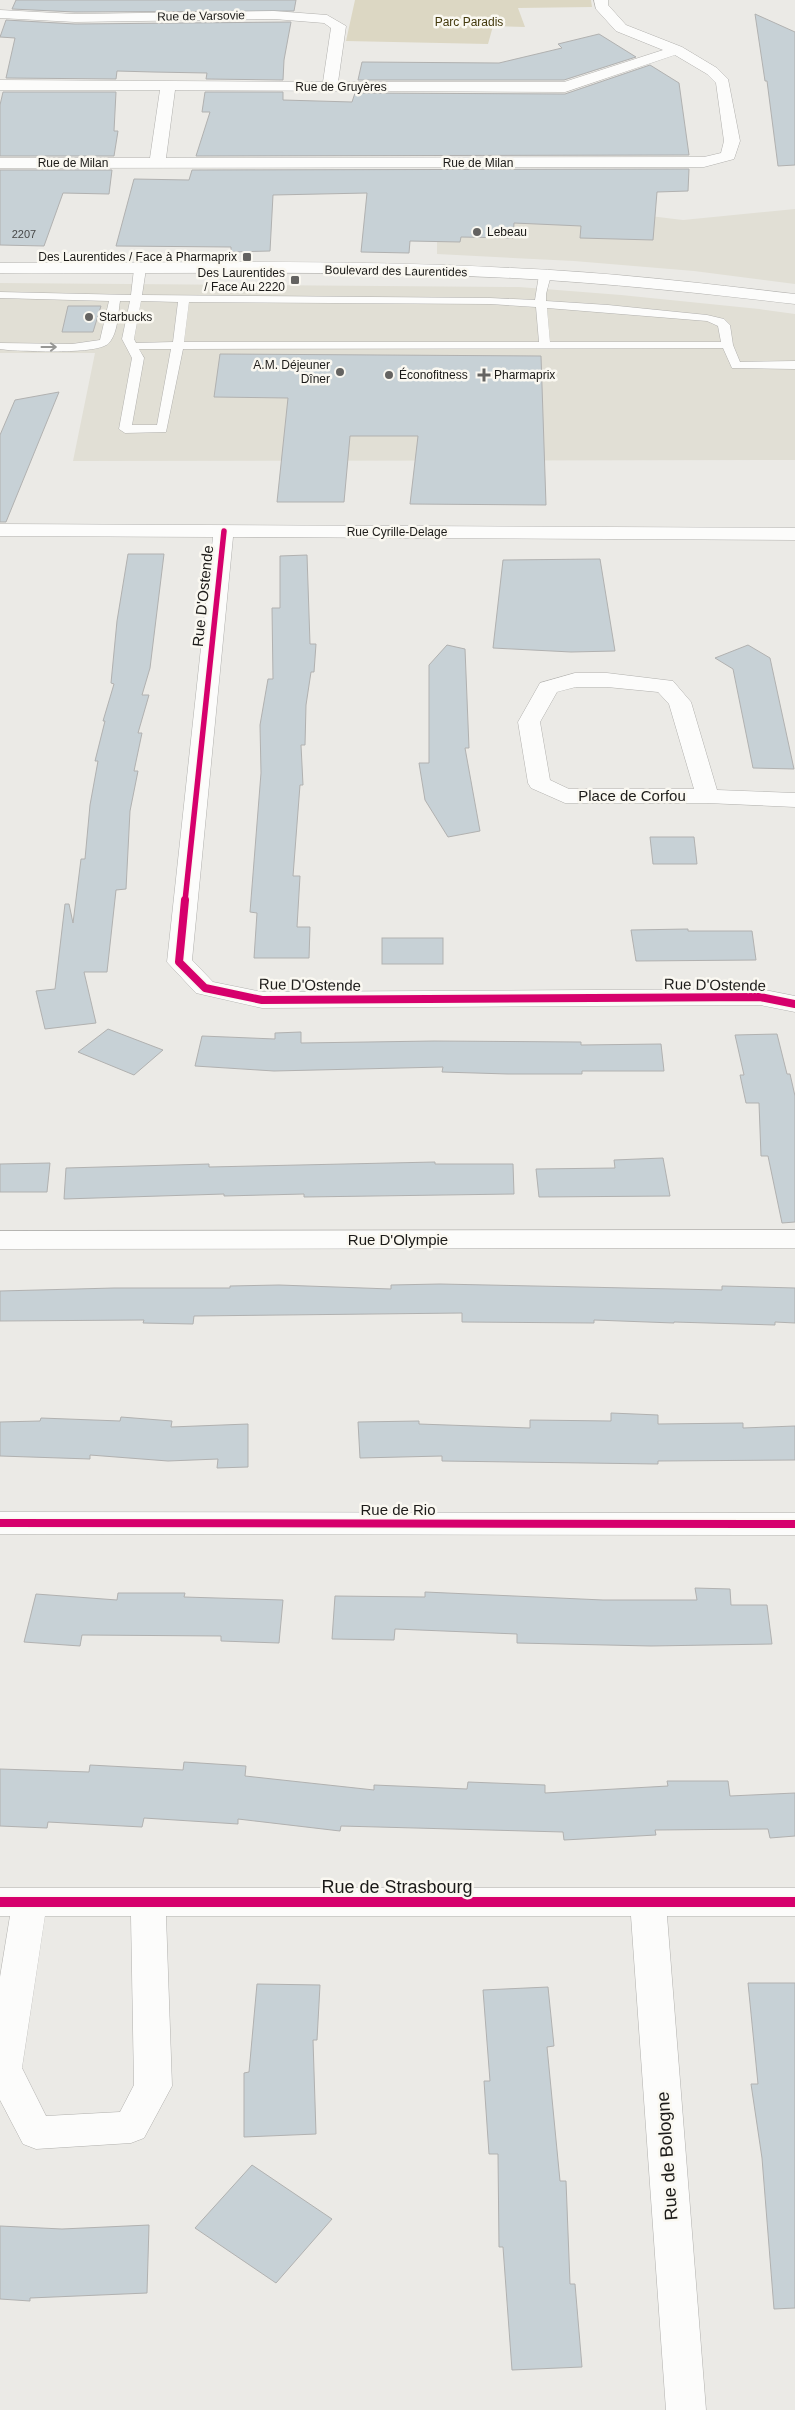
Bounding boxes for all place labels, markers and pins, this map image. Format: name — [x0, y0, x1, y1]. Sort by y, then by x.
place label: Lebeau — [487, 225, 527, 239]
marker: Lebeau — [471, 226, 483, 238]
place label: Des Laurentides / Face à Pharmaprix — [38, 250, 237, 264]
marker: Des Laurentides / Face à Pharmaprix — [241, 251, 253, 263]
place label: Des Laurentides / Face Au 2220 — [198, 266, 285, 294]
marker: Des Laurentides / Face Au 2220 — [289, 274, 301, 286]
place label: Starbucks — [99, 310, 152, 324]
marker: Starbucks — [83, 311, 95, 323]
place label: A.M. Déjeuner Dîner — [253, 358, 330, 386]
marker: A.M. Déjeuner Dîner — [334, 366, 346, 378]
place label: Éconofitness — [399, 367, 468, 382]
place label: Pharmaprix — [494, 368, 555, 382]
marker: Éconofitness — [383, 369, 395, 381]
marker: Pharmaprix — [478, 369, 490, 381]

